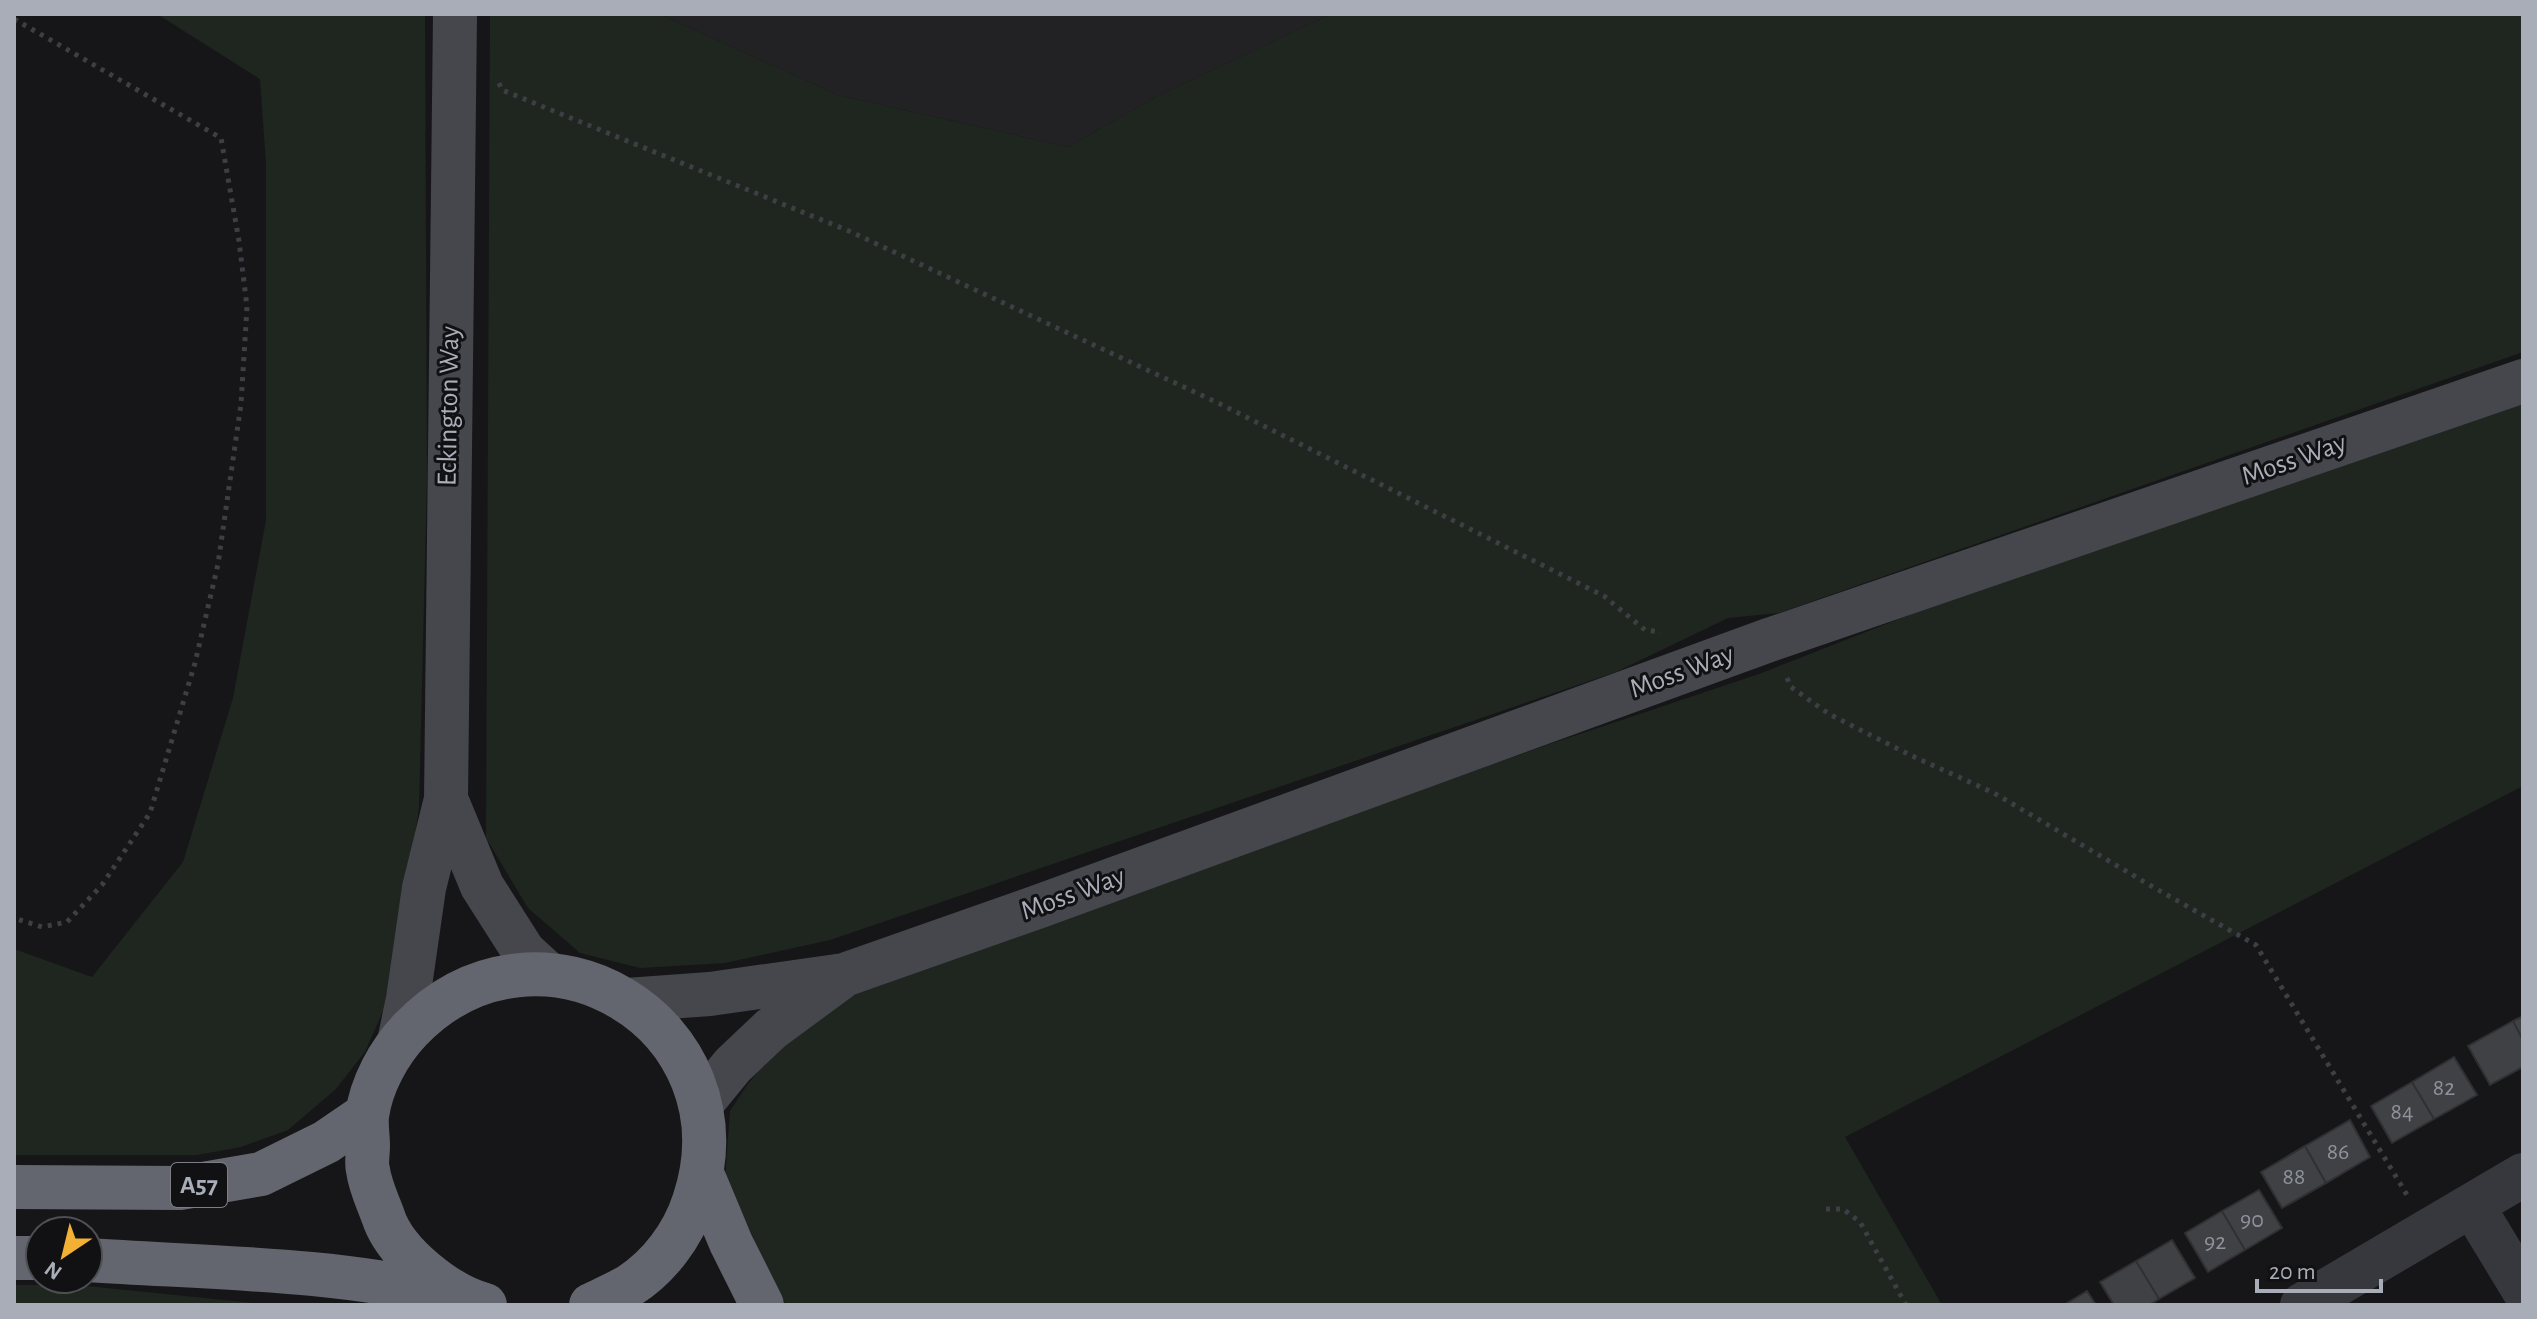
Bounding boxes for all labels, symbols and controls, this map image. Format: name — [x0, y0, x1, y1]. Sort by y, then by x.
street label: Eckington Way — [434, 326, 464, 486]
street label: Moss Way — [2238, 429, 2350, 491]
street label: Moss Way — [1626, 640, 1738, 704]
street label: Moss Way — [1017, 862, 1129, 926]
house number: 82 — [2433, 1076, 2455, 1100]
house number: 84 — [2391, 1100, 2413, 1124]
house number: 86 — [2327, 1140, 2349, 1164]
road number: A57 — [171, 1163, 227, 1207]
house number: 88 — [2283, 1165, 2305, 1189]
house number: 90 — [2240, 1208, 2264, 1232]
north arrow — [24, 1215, 104, 1295]
house number: 92 — [2204, 1230, 2226, 1254]
scale bar — [2257, 1243, 2381, 1293]
text: N — [41, 1257, 66, 1284]
text: 20 m — [2269, 1260, 2316, 1284]

